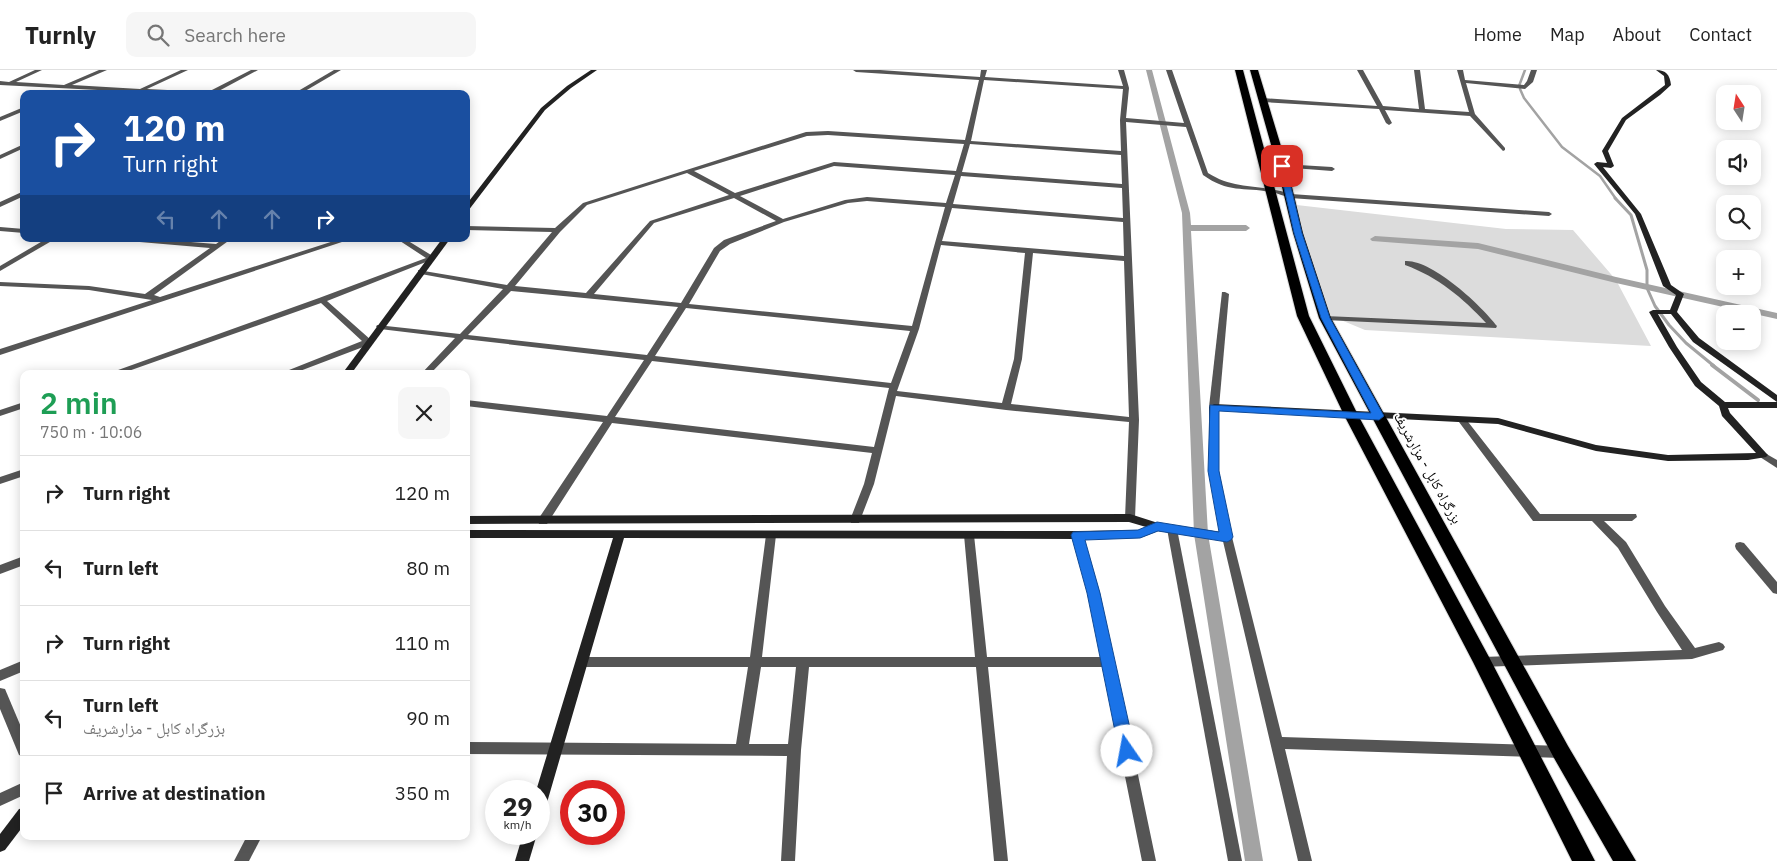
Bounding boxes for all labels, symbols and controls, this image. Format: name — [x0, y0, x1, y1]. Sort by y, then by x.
search box — [126, 12, 476, 57]
text: Turnly — [25, 19, 96, 51]
icon: search — [144, 21, 172, 49]
text: Search here — [184, 23, 286, 47]
text: Home — [1474, 23, 1522, 46]
text: Map — [1550, 23, 1585, 46]
text: About — [1613, 23, 1661, 46]
text: Contact — [1689, 23, 1752, 46]
north arrow — [1716, 85, 1761, 130]
map controls — [1716, 85, 1761, 350]
text: 120 m — [123, 105, 226, 151]
icon: right — [40, 110, 105, 175]
button: sound — [1716, 140, 1761, 185]
pin — [1261, 145, 1303, 187]
text: Turn right — [123, 149, 218, 178]
icon: arrive — [1268, 152, 1296, 180]
button: search — [1716, 195, 1761, 240]
icon: left — [152, 205, 180, 233]
icon: ahead — [205, 205, 233, 233]
icon: ahead — [258, 205, 286, 233]
icon: right — [311, 205, 339, 233]
button: + — [1716, 250, 1761, 295]
button: − — [1716, 305, 1761, 350]
text: 2 min — [40, 383, 118, 422]
button: close — [398, 387, 450, 439]
street label: بزرگراه کابل - مزارشریف — [1390, 409, 1466, 527]
text: 750 m · 10:06 — [40, 422, 142, 442]
icon: right — [40, 479, 68, 507]
text: Turn right — [83, 481, 170, 505]
text: 120 m — [395, 481, 450, 505]
icon: left — [40, 554, 68, 582]
text: Turn left — [83, 556, 159, 580]
text: 80 m — [406, 556, 450, 580]
icon: right — [40, 629, 68, 657]
text: Turn right — [83, 631, 170, 655]
text: 110 m — [395, 631, 450, 655]
text: Turn left — [83, 693, 159, 717]
icon: left — [40, 704, 68, 732]
text: 90 m — [406, 706, 450, 730]
text: بزرگراه کابل - مزارشریف — [83, 718, 225, 738]
position arrow — [1100, 724, 1152, 776]
icon: arrive — [40, 779, 68, 807]
speed limit sign: 30 — [560, 780, 625, 845]
text: Arrive at destination — [83, 781, 266, 805]
text: 350 m — [395, 781, 450, 805]
text: 29 — [502, 790, 533, 823]
text: km/h — [503, 817, 532, 832]

